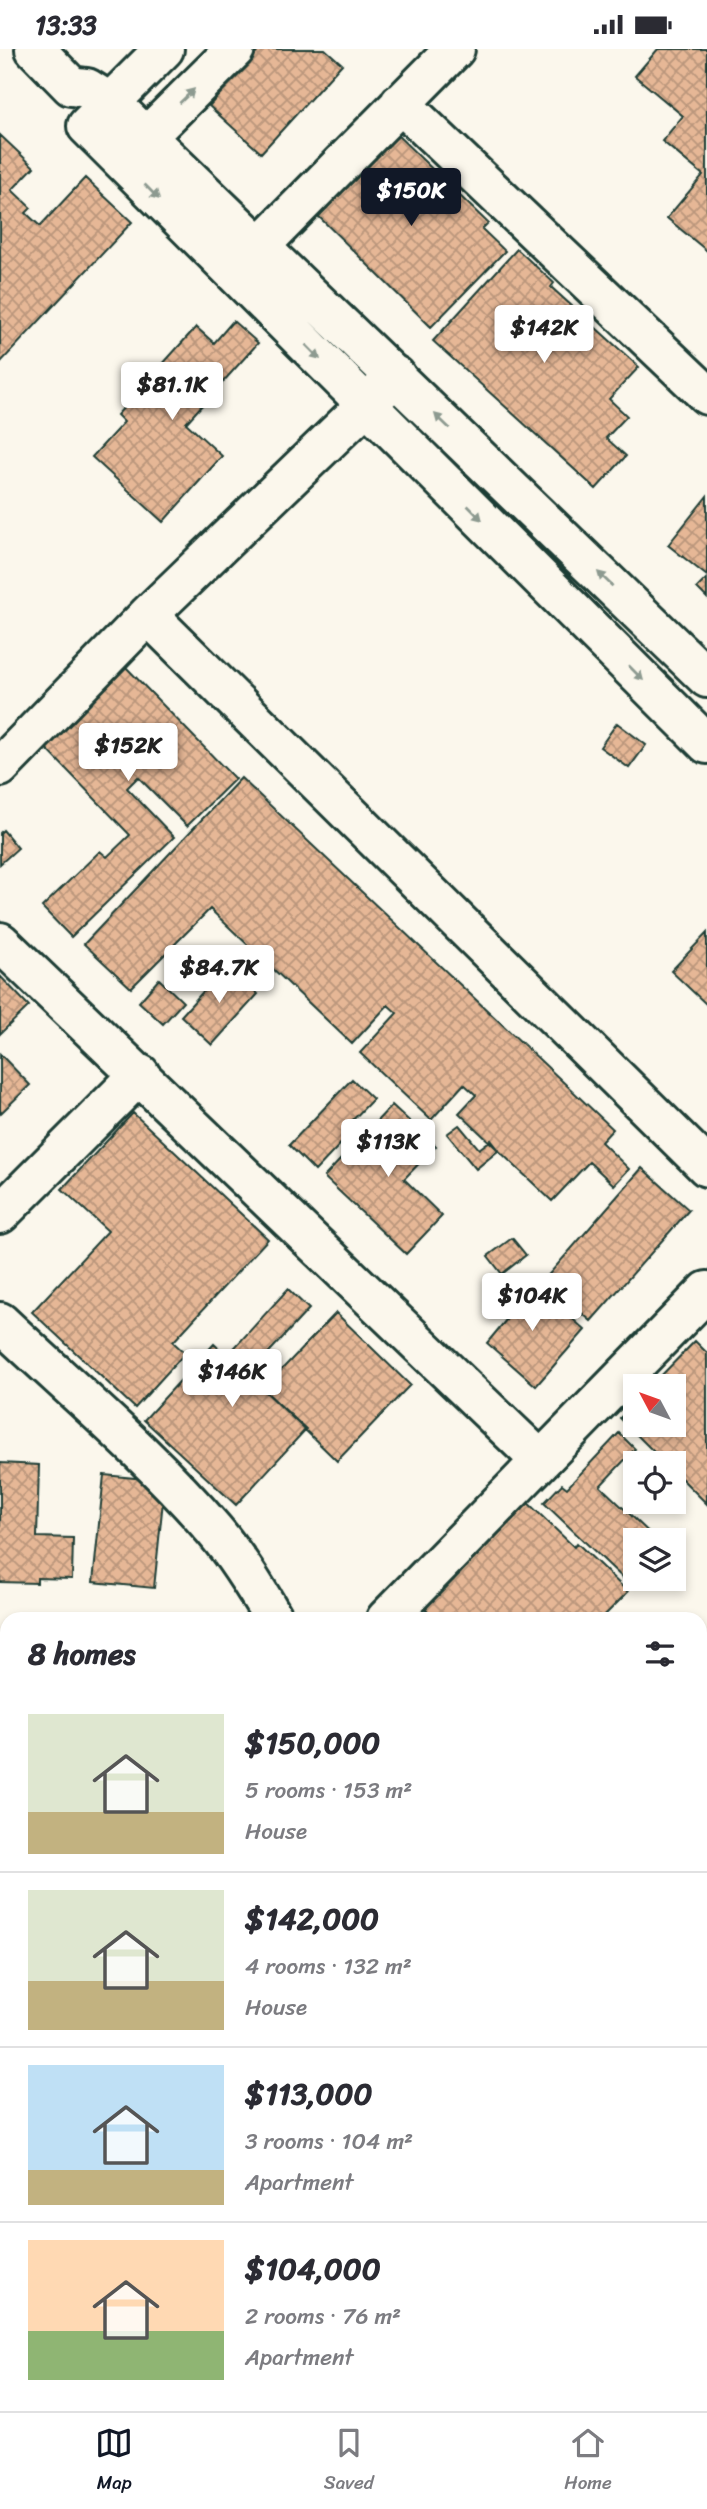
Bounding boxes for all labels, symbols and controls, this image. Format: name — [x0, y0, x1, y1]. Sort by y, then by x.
text: 13:33 — [35, 2, 97, 48]
one-way arrow — [179, 88, 196, 105]
pin: $150K — [362, 169, 460, 228]
text: $150K — [377, 170, 445, 211]
one-way arrow — [144, 184, 160, 200]
pin: $142K — [495, 305, 593, 365]
text: $142K — [511, 307, 577, 348]
one-way arrow — [305, 344, 322, 361]
pin: $81.1K — [115, 363, 229, 422]
text: $81.1K — [137, 364, 207, 405]
one-way arrow — [434, 414, 451, 430]
one-way arrow — [466, 504, 482, 521]
one-way arrow — [597, 572, 614, 588]
one-way arrow — [627, 665, 644, 681]
pin: $152K — [79, 723, 177, 783]
text: $152K — [95, 725, 161, 766]
pin: $84.7K — [162, 946, 276, 1005]
text: $84.7K — [180, 947, 258, 988]
pin: $113K — [339, 1119, 437, 1179]
text: $113K — [357, 1121, 419, 1162]
pin: $104K — [483, 1273, 581, 1333]
text: $104K — [498, 1275, 566, 1316]
pin: $146K — [183, 1349, 281, 1409]
text: $146K — [199, 1351, 265, 1392]
north arrow — [623, 1374, 686, 1437]
map controls — [623, 1374, 686, 1591]
button: locate — [623, 1451, 686, 1514]
button: layers — [623, 1528, 686, 1591]
text: 8 homes — [28, 1627, 136, 1681]
icon: filters — [641, 1635, 679, 1673]
text: $150,000 — [245, 1716, 380, 1770]
icon: home — [84, 1742, 168, 1826]
text: 5 rooms · 153 m² — [245, 1770, 412, 1811]
text: House — [245, 1811, 307, 1852]
text: $142,000 — [245, 1892, 379, 1946]
icon: home — [84, 1918, 168, 2002]
text: 4 rooms · 132 m² — [245, 1946, 412, 1987]
text: House — [245, 1987, 307, 2028]
text: $113,000 — [245, 2067, 372, 2121]
icon: home — [84, 2093, 168, 2177]
text: 3 rooms · 104 m² — [245, 2121, 413, 2162]
text: Apartment — [245, 2162, 354, 2203]
text: $104,000 — [245, 2242, 381, 2296]
icon: home — [84, 2268, 168, 2352]
text: 2 rooms · 76 m² — [245, 2296, 401, 2337]
text: Apartment — [245, 2337, 354, 2378]
tab: Map — [95, 2424, 133, 2499]
tab: Saved — [324, 2424, 374, 2499]
tab: Home — [564, 2424, 612, 2499]

